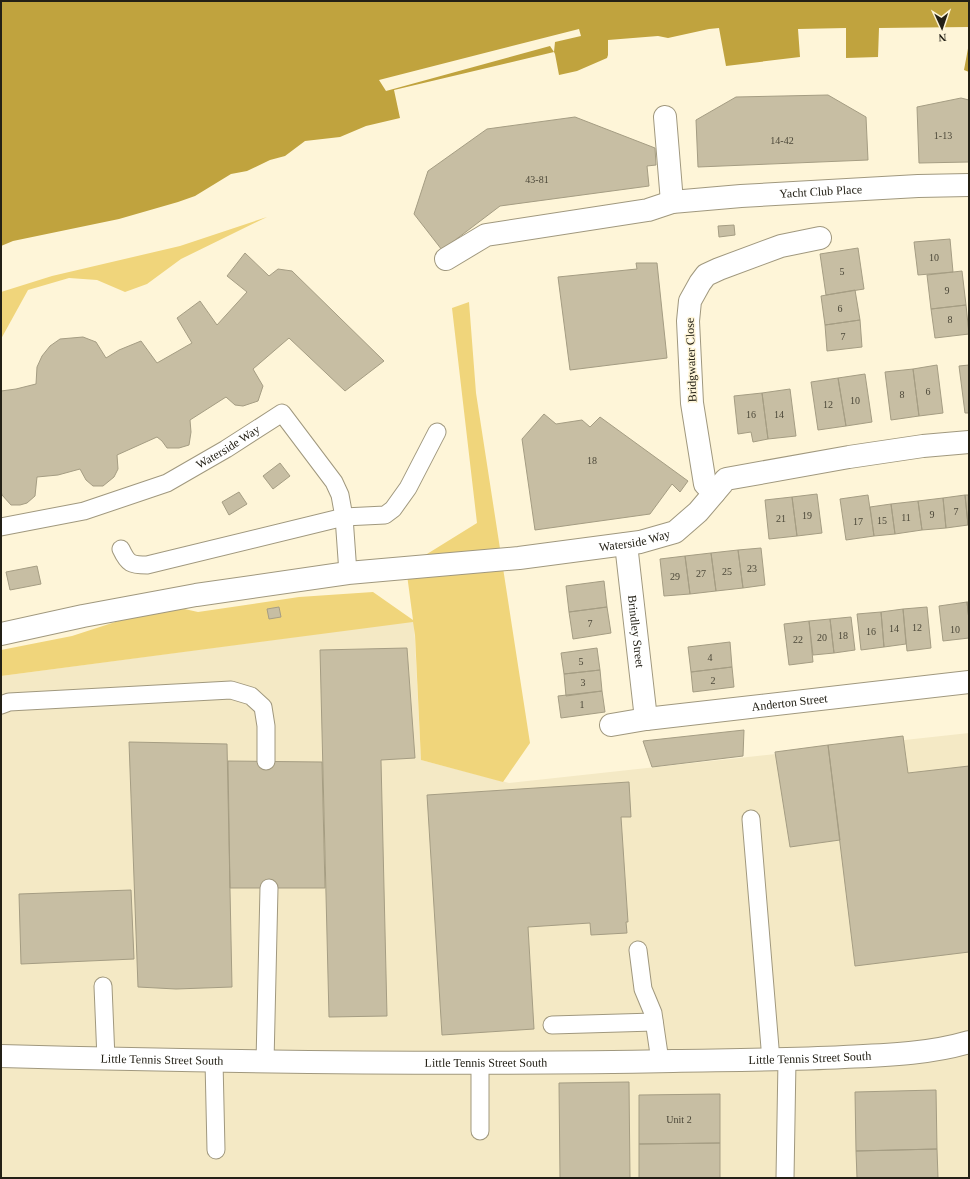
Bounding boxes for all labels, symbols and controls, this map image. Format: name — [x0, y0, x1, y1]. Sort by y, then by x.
north arrow — [922, 8, 962, 48]
text: N — [938, 32, 947, 44]
house number: 1-13 — [934, 130, 952, 141]
house number: 14-42 — [770, 135, 794, 146]
house number: 43-81 — [525, 174, 549, 185]
street label: Yacht Club Place — [779, 182, 862, 201]
house number: 10 — [929, 252, 939, 263]
house number: 5 — [840, 266, 845, 277]
house number: 9 — [945, 285, 950, 296]
house number: 6 — [838, 303, 843, 314]
house number: 8 — [948, 314, 953, 325]
street label: Bridgwater Close — [683, 318, 699, 402]
house number: 7 — [841, 331, 846, 342]
house number: 6 — [926, 386, 931, 397]
house number: 8 — [900, 389, 905, 400]
house number: 10 — [850, 395, 860, 406]
house number: 12 — [823, 399, 833, 410]
house number: 16 — [746, 409, 756, 420]
house number: 14 — [774, 409, 784, 420]
street label: Waterside Way — [194, 422, 262, 472]
house number: 18 — [587, 455, 597, 466]
house number: 7 — [954, 506, 959, 517]
house number: 9 — [930, 509, 935, 520]
house number: 19 — [802, 510, 812, 521]
house number: 11 — [901, 512, 911, 523]
house number: 21 — [776, 513, 786, 524]
house number: 15 — [877, 515, 887, 526]
house number: 17 — [853, 516, 863, 527]
street label: Waterside Way — [598, 527, 672, 554]
house number: 23 — [747, 563, 757, 574]
house number: 25 — [722, 566, 732, 577]
house number: 27 — [696, 568, 706, 579]
house number: 29 — [670, 571, 680, 582]
street label: Brindley Street — [625, 594, 647, 669]
house number: 7 — [588, 618, 593, 629]
house number: 12 — [912, 622, 922, 633]
house number: 14 — [889, 623, 899, 634]
house number: 10 — [950, 624, 960, 635]
house number: 16 — [866, 626, 876, 637]
house number: 18 — [838, 630, 848, 641]
house number: 20 — [817, 632, 827, 643]
house number: 22 — [793, 634, 803, 645]
house number: 4 — [708, 652, 713, 663]
house number: 5 — [579, 656, 584, 667]
house number: 2 — [711, 675, 716, 686]
house number: 3 — [581, 677, 586, 688]
street label: Anderton Street — [751, 691, 829, 714]
house number: 1 — [580, 699, 585, 710]
street label: Little Tennis Street South — [748, 1049, 872, 1067]
street label: Little Tennis Street South — [100, 1051, 223, 1068]
street label: Little Tennis Street South — [425, 1056, 547, 1070]
house number: Unit 2 — [666, 1114, 692, 1125]

